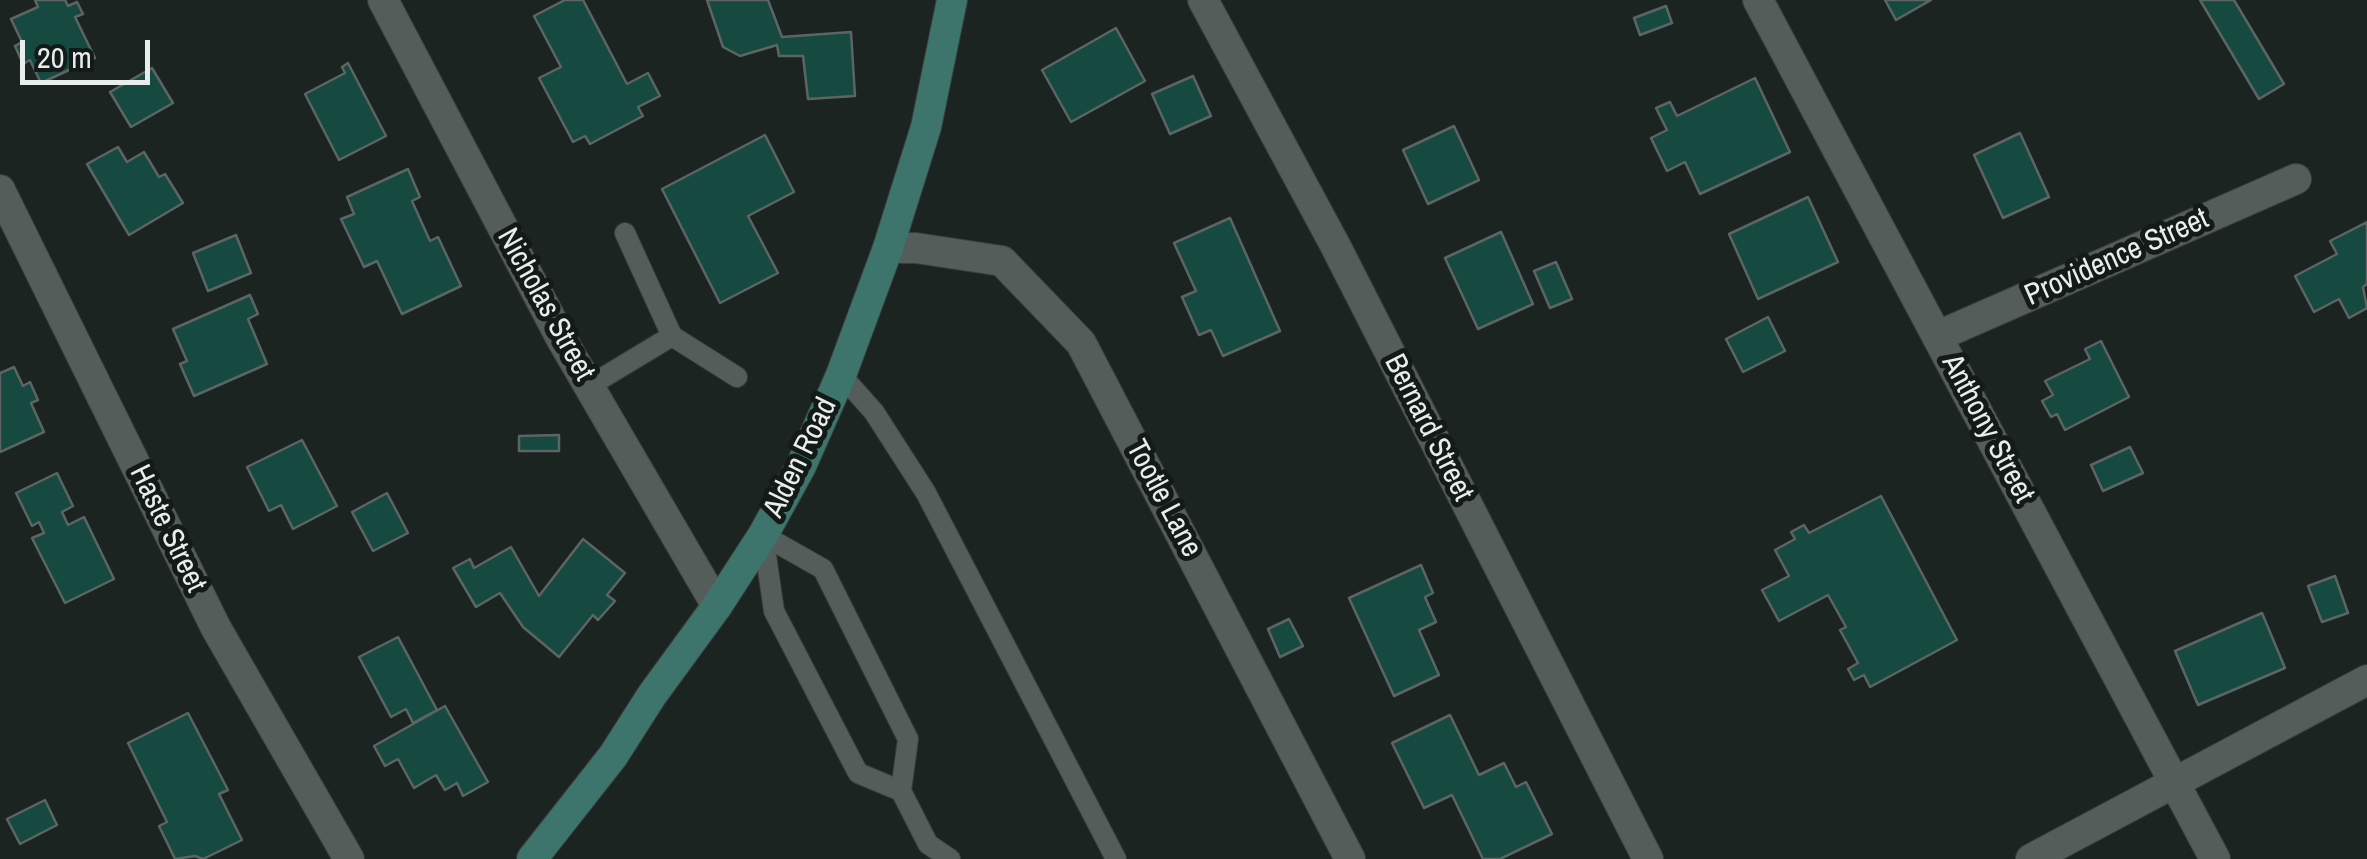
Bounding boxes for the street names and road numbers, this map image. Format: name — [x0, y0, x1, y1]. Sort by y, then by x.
street label: Providence Street — [2020, 202, 2214, 314]
street label: Nicholas Street — [488, 223, 602, 387]
street label: Bernard Street — [1376, 349, 1480, 507]
street label: Anthony Street — [1933, 349, 2041, 509]
street label: Alden Road — [757, 392, 845, 524]
street label: Tootle Lane — [1117, 434, 1209, 564]
street label: Haste Street — [121, 460, 213, 598]

